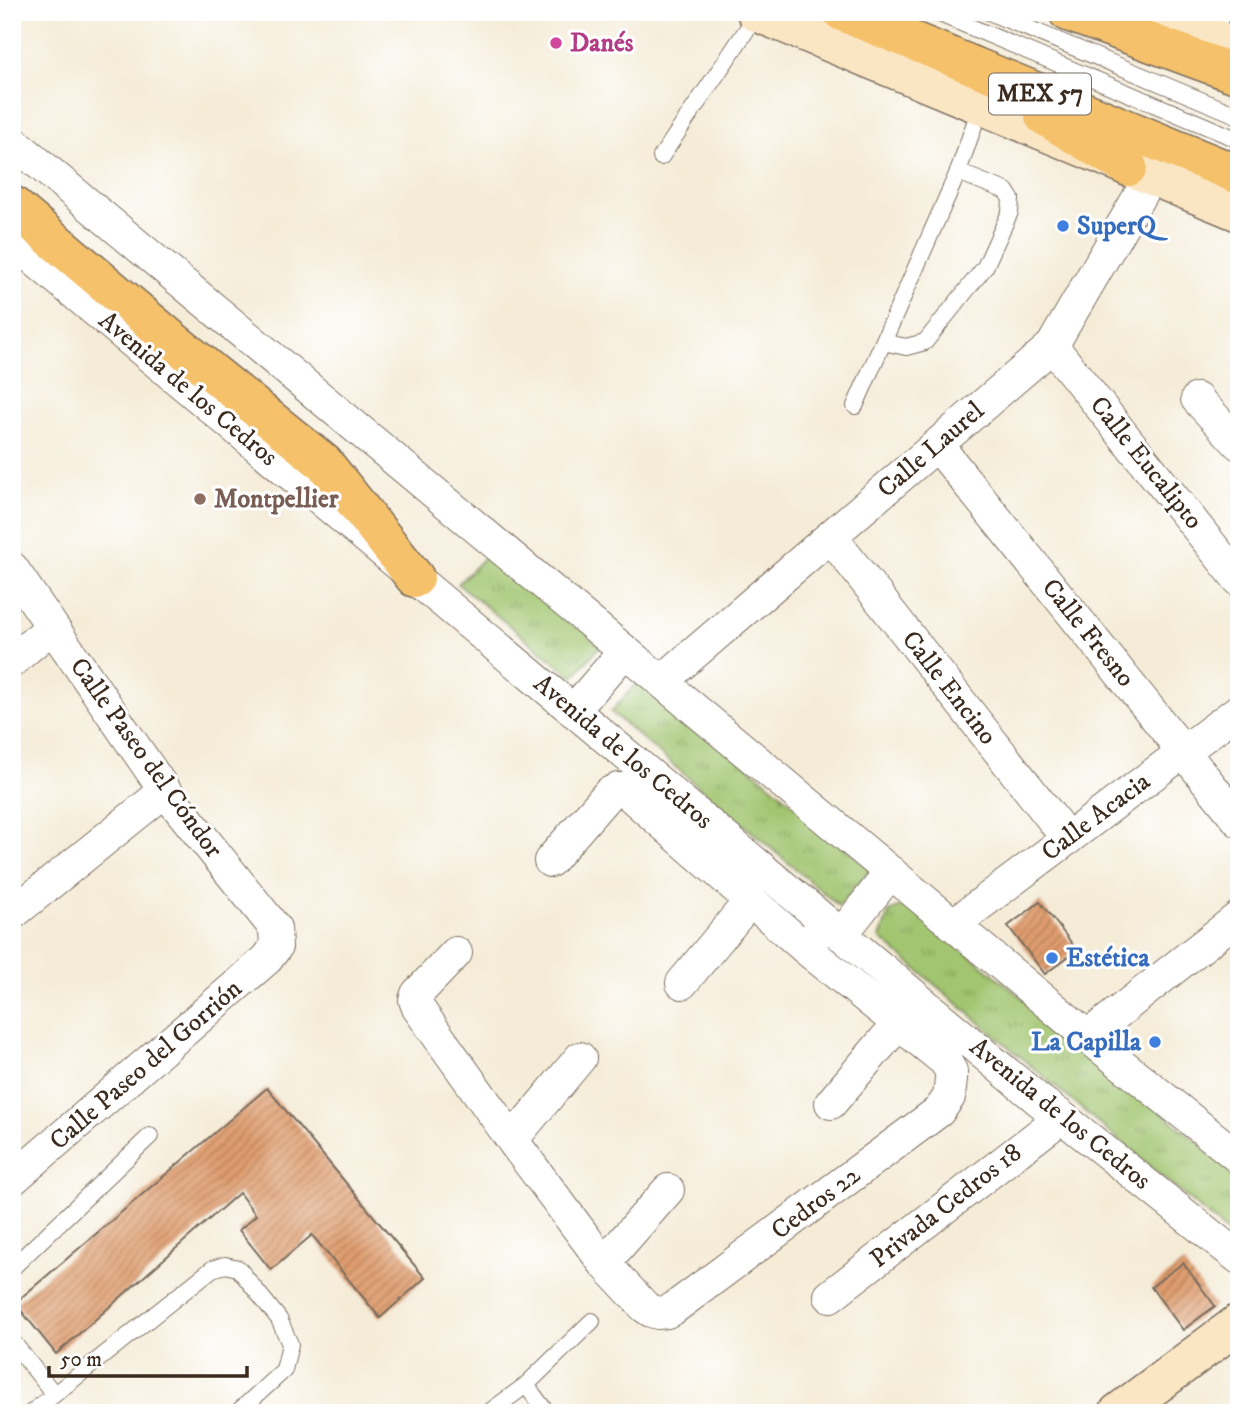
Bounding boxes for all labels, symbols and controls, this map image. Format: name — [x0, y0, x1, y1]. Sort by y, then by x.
place label: Danés — [570, 27, 634, 60]
marker: Danés — [548, 35, 564, 51]
road number: MEX 57 — [989, 74, 1091, 114]
place label: SuperQ — [1077, 210, 1169, 243]
marker: SuperQ — [1055, 218, 1071, 234]
street label: Avenida de los Cedros — [92, 304, 284, 474]
street label: Calle Eucalipto — [1082, 390, 1210, 536]
street label: Calle Laurel — [871, 395, 991, 505]
place label: Montpellier — [214, 483, 339, 516]
marker: Montpellier — [192, 491, 208, 507]
street label: Calle Fresno — [1034, 572, 1142, 694]
street label: Calle Encino — [894, 624, 1004, 752]
street label: Calle Paseo del Cóndor — [62, 651, 230, 865]
street label: Avenida de los Cedros — [527, 667, 719, 837]
street label: Calle Acacia — [1035, 765, 1157, 869]
place label: Estética — [1066, 942, 1150, 975]
marker: Estética — [1044, 950, 1060, 966]
street label: Calle Paseo del Gorrión — [43, 972, 249, 1158]
place label: La Capilla — [1031, 1026, 1142, 1059]
street label: Avenida de los Cedros — [963, 1031, 1157, 1197]
marker: La Capilla — [1147, 1034, 1163, 1050]
street label: Privada Cedros 18 — [863, 1136, 1029, 1276]
street label: Cedros 22 — [765, 1159, 867, 1247]
scale bar — [49, 1334, 247, 1378]
text: 50 m — [60, 1347, 102, 1373]

